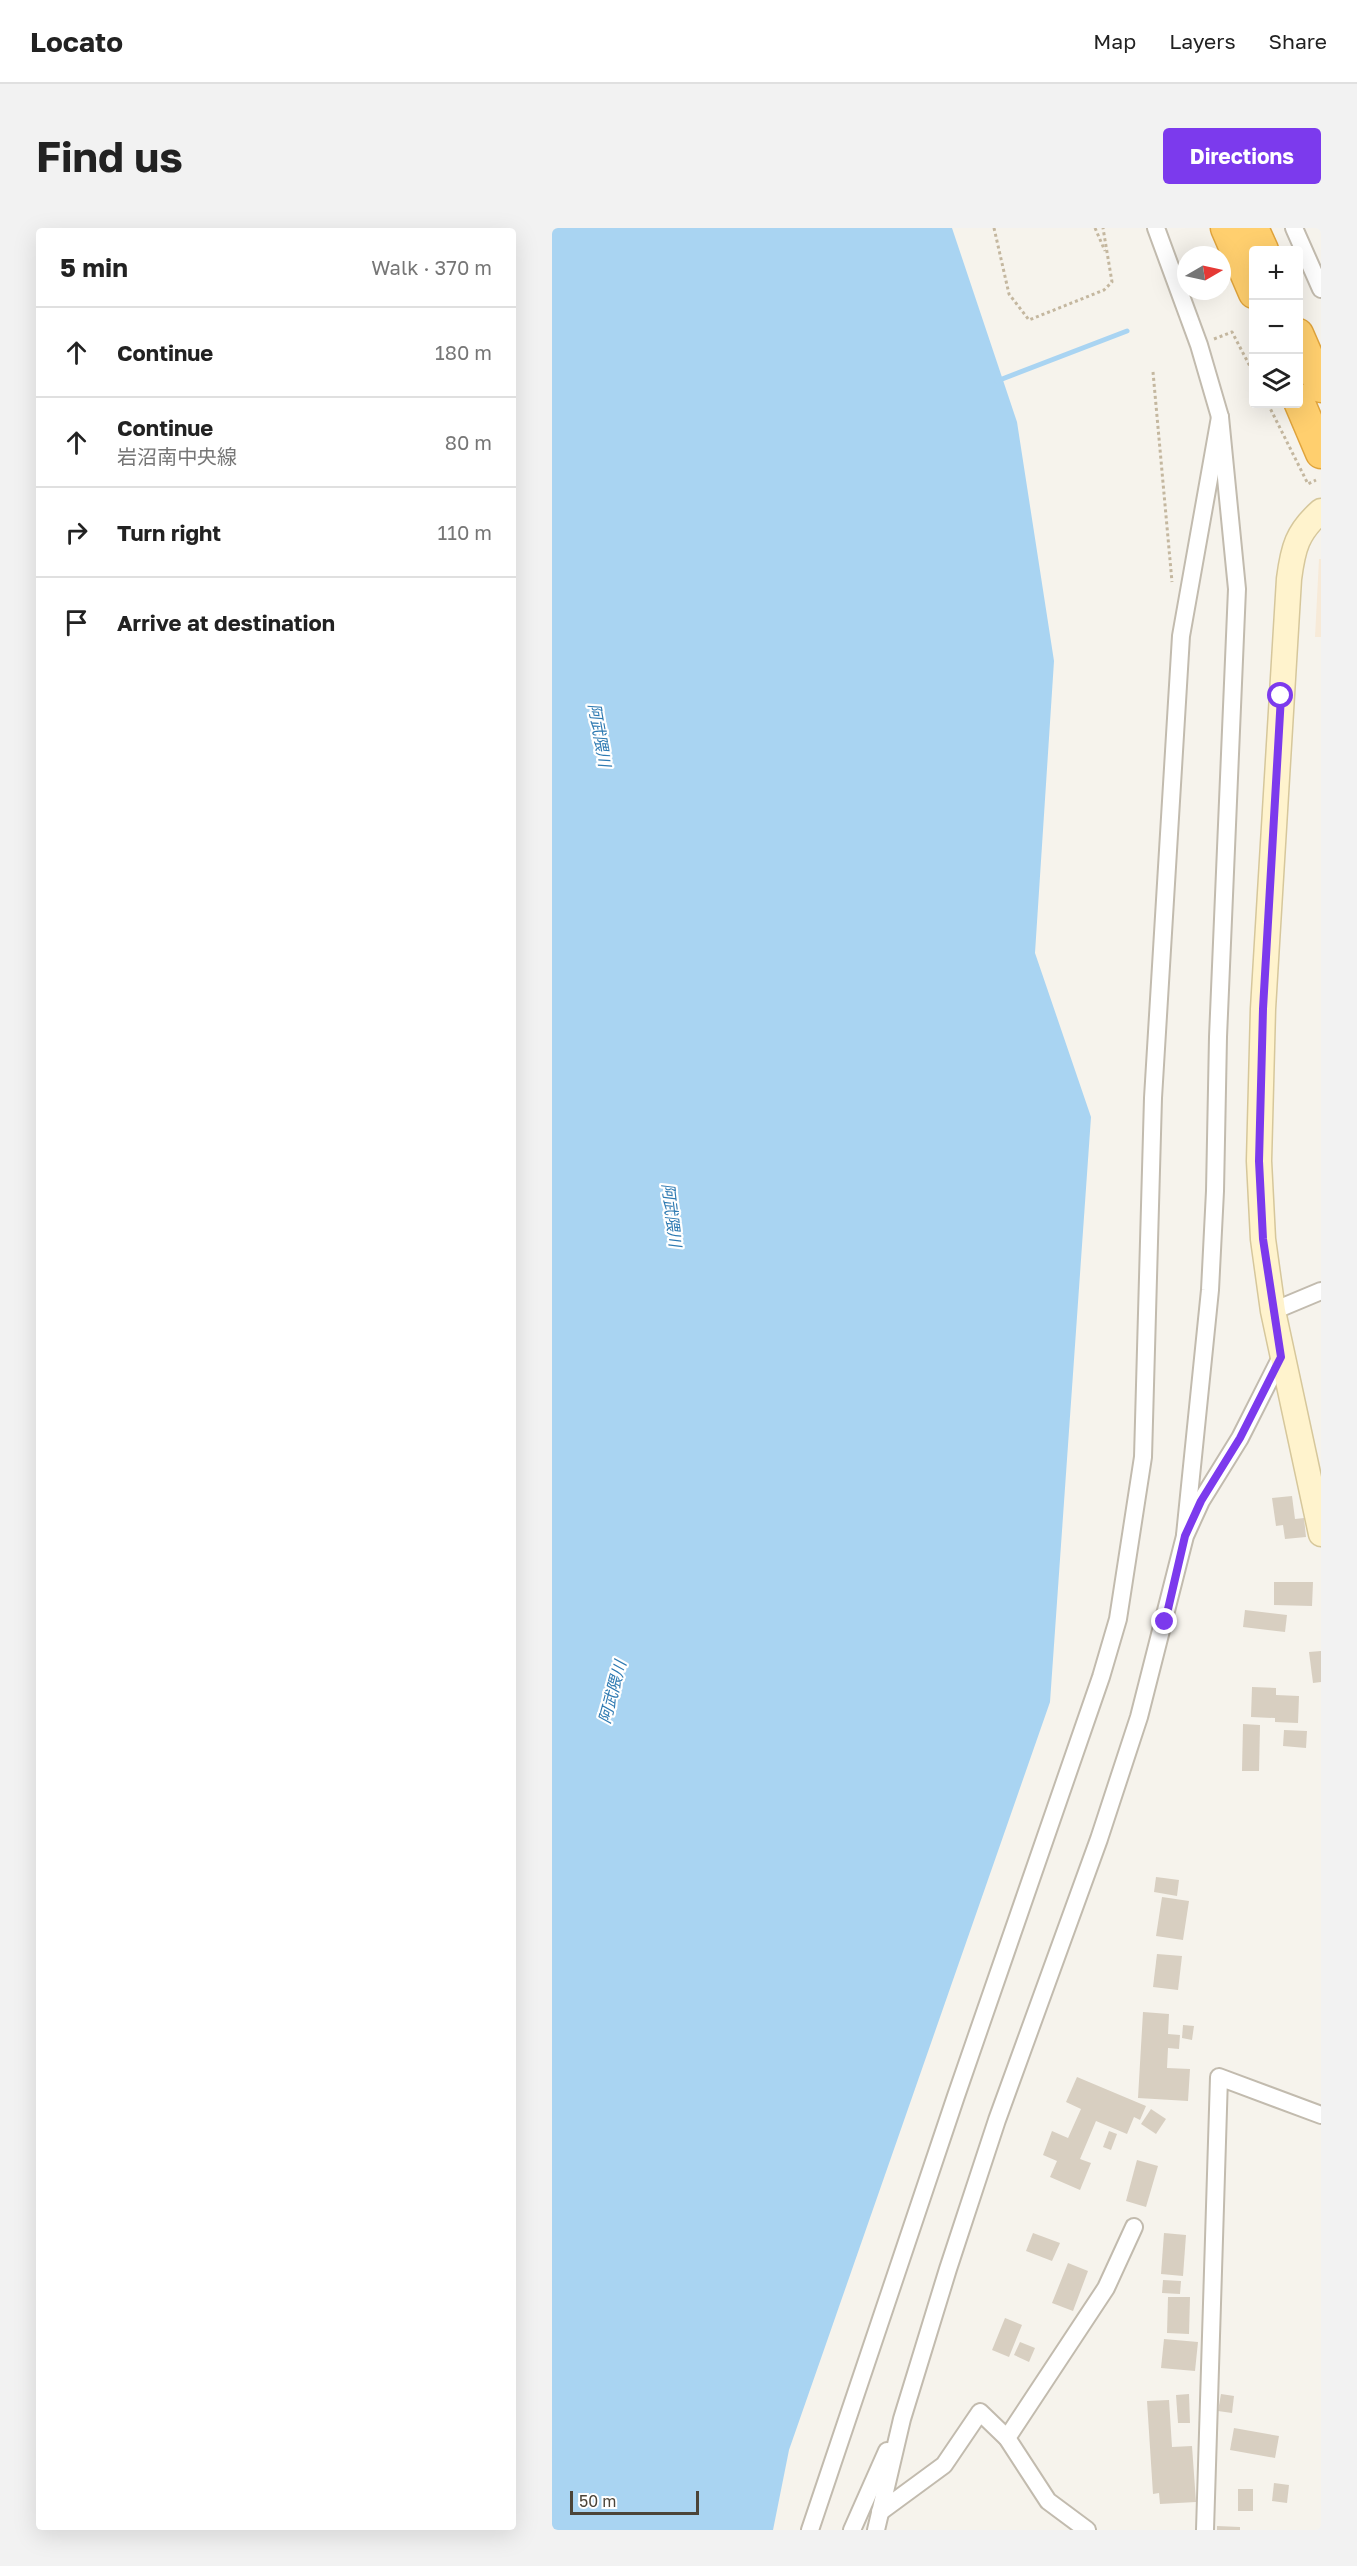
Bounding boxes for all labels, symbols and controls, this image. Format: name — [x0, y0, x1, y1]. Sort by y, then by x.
text: Locato — [30, 25, 123, 58]
text: Map — [1093, 28, 1136, 54]
text: Layers — [1169, 28, 1236, 54]
text: Share — [1269, 28, 1327, 54]
button: Directions — [1163, 128, 1321, 184]
text: Find us — [36, 131, 183, 181]
north arrow — [1177, 246, 1231, 300]
map controls — [1249, 246, 1303, 408]
button: + — [1249, 246, 1303, 300]
text: 5 min — [60, 252, 128, 283]
text: Walk · 370 m — [371, 255, 492, 279]
button: − — [1249, 300, 1303, 354]
icon: ahead — [60, 336, 93, 369]
text: Continue — [117, 339, 213, 366]
text: 180 m — [435, 340, 492, 364]
button: layers — [1249, 354, 1303, 408]
text: Continue — [117, 414, 213, 441]
icon: ahead — [60, 426, 93, 459]
text: 80 m — [445, 430, 492, 454]
text: 岩沼南中央線 — [117, 444, 237, 468]
icon: right — [60, 516, 93, 549]
text: Turn right — [117, 519, 221, 546]
text: 110 m — [438, 520, 492, 544]
icon: arrive — [60, 606, 93, 639]
text: Arrive at destination — [117, 609, 335, 636]
route start — [1267, 682, 1293, 708]
water label: 阿武隈川 — [585, 702, 616, 770]
water label: 阿武隈川 — [658, 1182, 686, 1250]
route end — [1151, 1608, 1177, 1634]
water label: 阿武隈川 — [594, 1657, 630, 1726]
scale bar — [570, 2488, 699, 2516]
text: 50 m — [579, 2491, 616, 2511]

